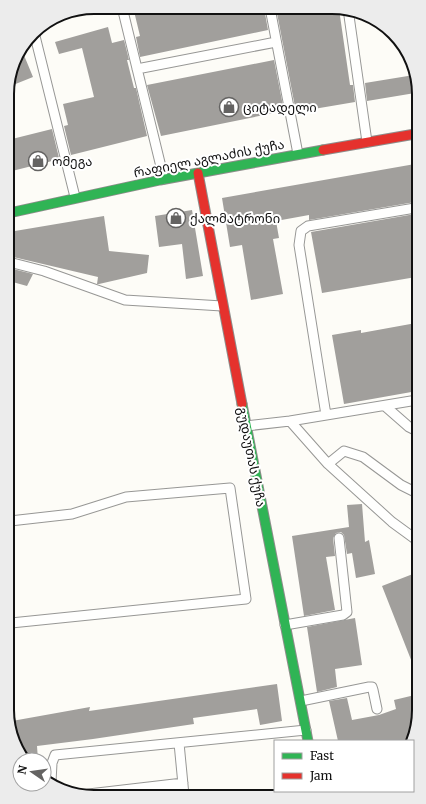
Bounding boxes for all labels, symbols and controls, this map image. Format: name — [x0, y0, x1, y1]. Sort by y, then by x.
shop icon: ციტადელი — [218, 96, 240, 118]
place label: ციტადელი — [243, 99, 317, 116]
street label: რაფიელ აგლაძის ქუჩა — [132, 136, 286, 181]
shop icon: ომეგა — [27, 150, 49, 172]
place label: ომეგა — [52, 153, 92, 170]
shop icon: ქალმატრონი — [165, 207, 187, 229]
place label: ქალმატრონი — [190, 210, 280, 227]
street label: გუდაუთას ქუჩა — [233, 406, 270, 509]
legend — [274, 740, 414, 792]
text: Fast — [310, 748, 334, 763]
north arrow — [12, 752, 52, 792]
text: N — [14, 764, 30, 776]
text: Jam — [309, 768, 333, 783]

